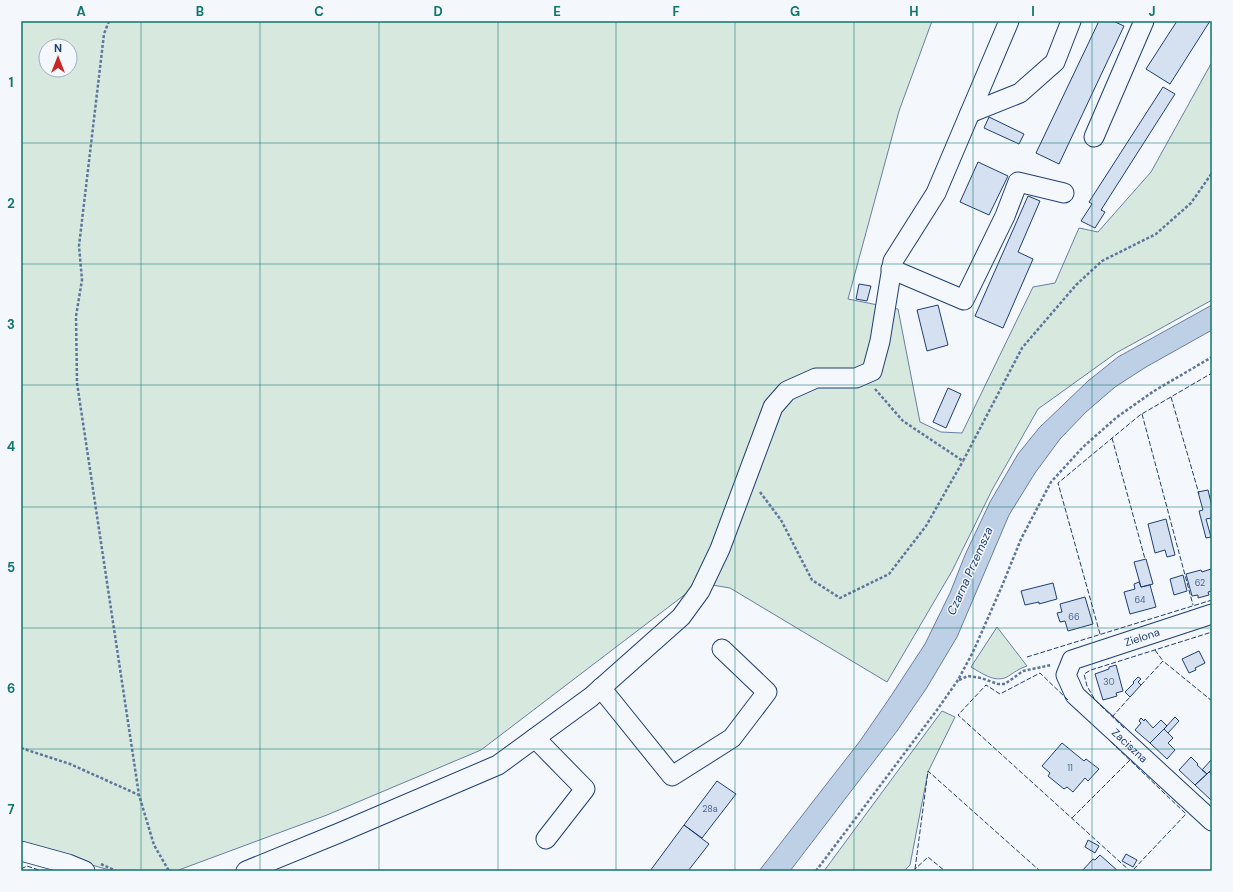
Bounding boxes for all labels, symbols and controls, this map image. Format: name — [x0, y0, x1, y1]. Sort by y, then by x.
text: A — [76, 3, 86, 20]
text: B — [196, 3, 204, 20]
text: C — [314, 3, 324, 20]
text: D — [433, 3, 443, 20]
text: E — [553, 3, 561, 20]
text: F — [672, 3, 680, 20]
text: G — [790, 3, 800, 20]
text: H — [909, 3, 919, 20]
text: I — [1031, 3, 1035, 20]
text: J — [1148, 3, 1156, 20]
north arrow — [38, 38, 78, 78]
text: N — [54, 41, 62, 55]
text: 1 — [9, 74, 13, 91]
text: 2 — [7, 195, 15, 212]
text: 3 — [7, 316, 15, 333]
text: 4 — [7, 438, 15, 455]
water label: Czarna Przemsza — [943, 524, 997, 618]
text: 5 — [7, 559, 15, 576]
house number: 62 — [1195, 577, 1205, 589]
house number: 64 — [1134, 594, 1146, 606]
house number: 66 — [1068, 611, 1080, 623]
street label: Zielona — [1123, 625, 1161, 649]
house number: 30 — [1103, 676, 1115, 688]
text: 6 — [7, 680, 15, 697]
street label: Zaciszna — [1109, 725, 1151, 765]
house number: 11 — [1067, 762, 1073, 774]
text: 7 — [8, 801, 15, 818]
house number: 28a — [702, 803, 718, 815]

